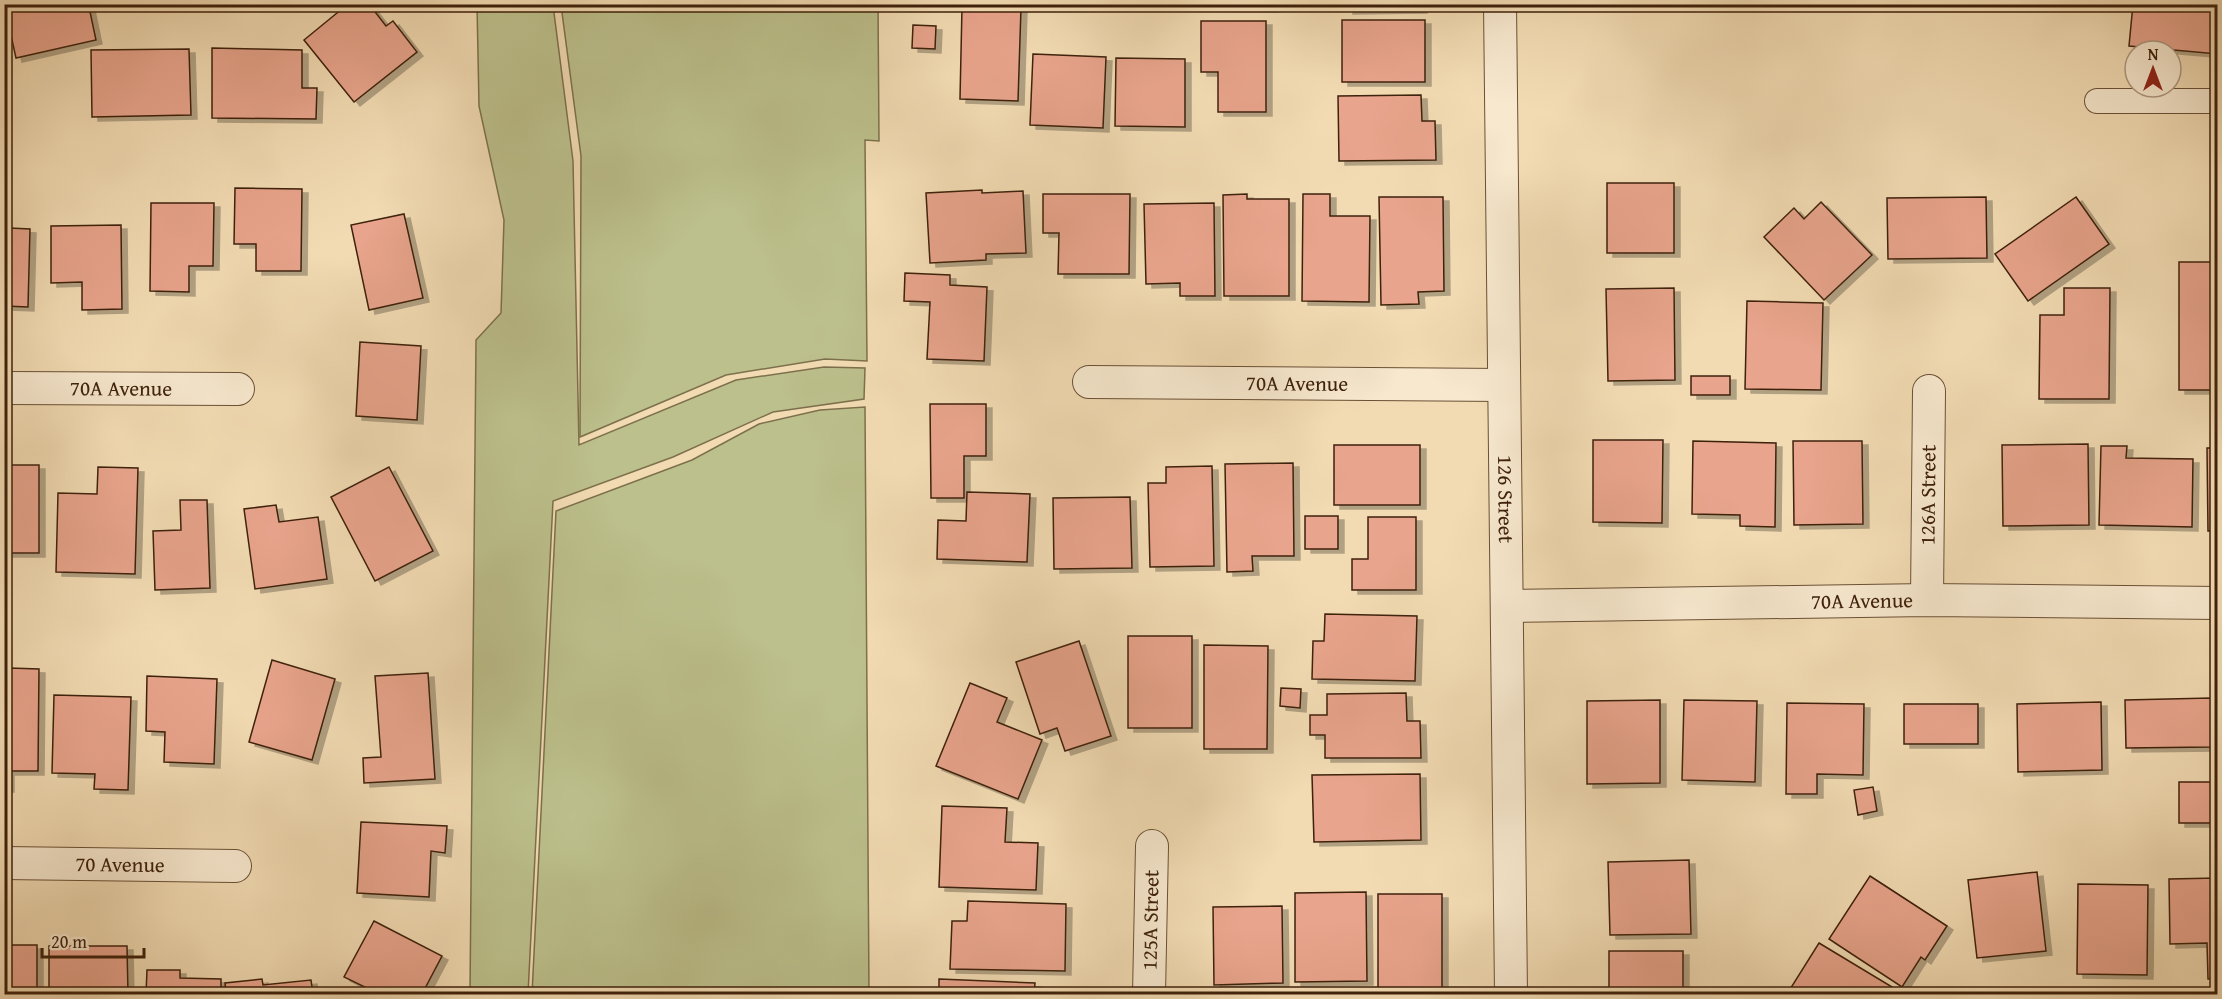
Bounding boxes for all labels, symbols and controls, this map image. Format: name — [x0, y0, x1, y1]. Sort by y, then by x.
north arrow — [2123, 39, 2183, 99]
text: N — [2148, 42, 2159, 66]
street label: 70A Avenue — [1246, 367, 1348, 399]
street label: 70A Avenue — [70, 372, 172, 404]
street label: 126A Street — [1912, 444, 1943, 546]
street label: 126 Street — [1490, 455, 1522, 544]
street label: 70A Avenue — [1811, 584, 1913, 617]
street label: 70 Avenue — [75, 848, 165, 880]
street label: 125A Street — [1133, 869, 1167, 971]
scale bar — [42, 921, 144, 959]
text: 20 m — [51, 928, 87, 955]

